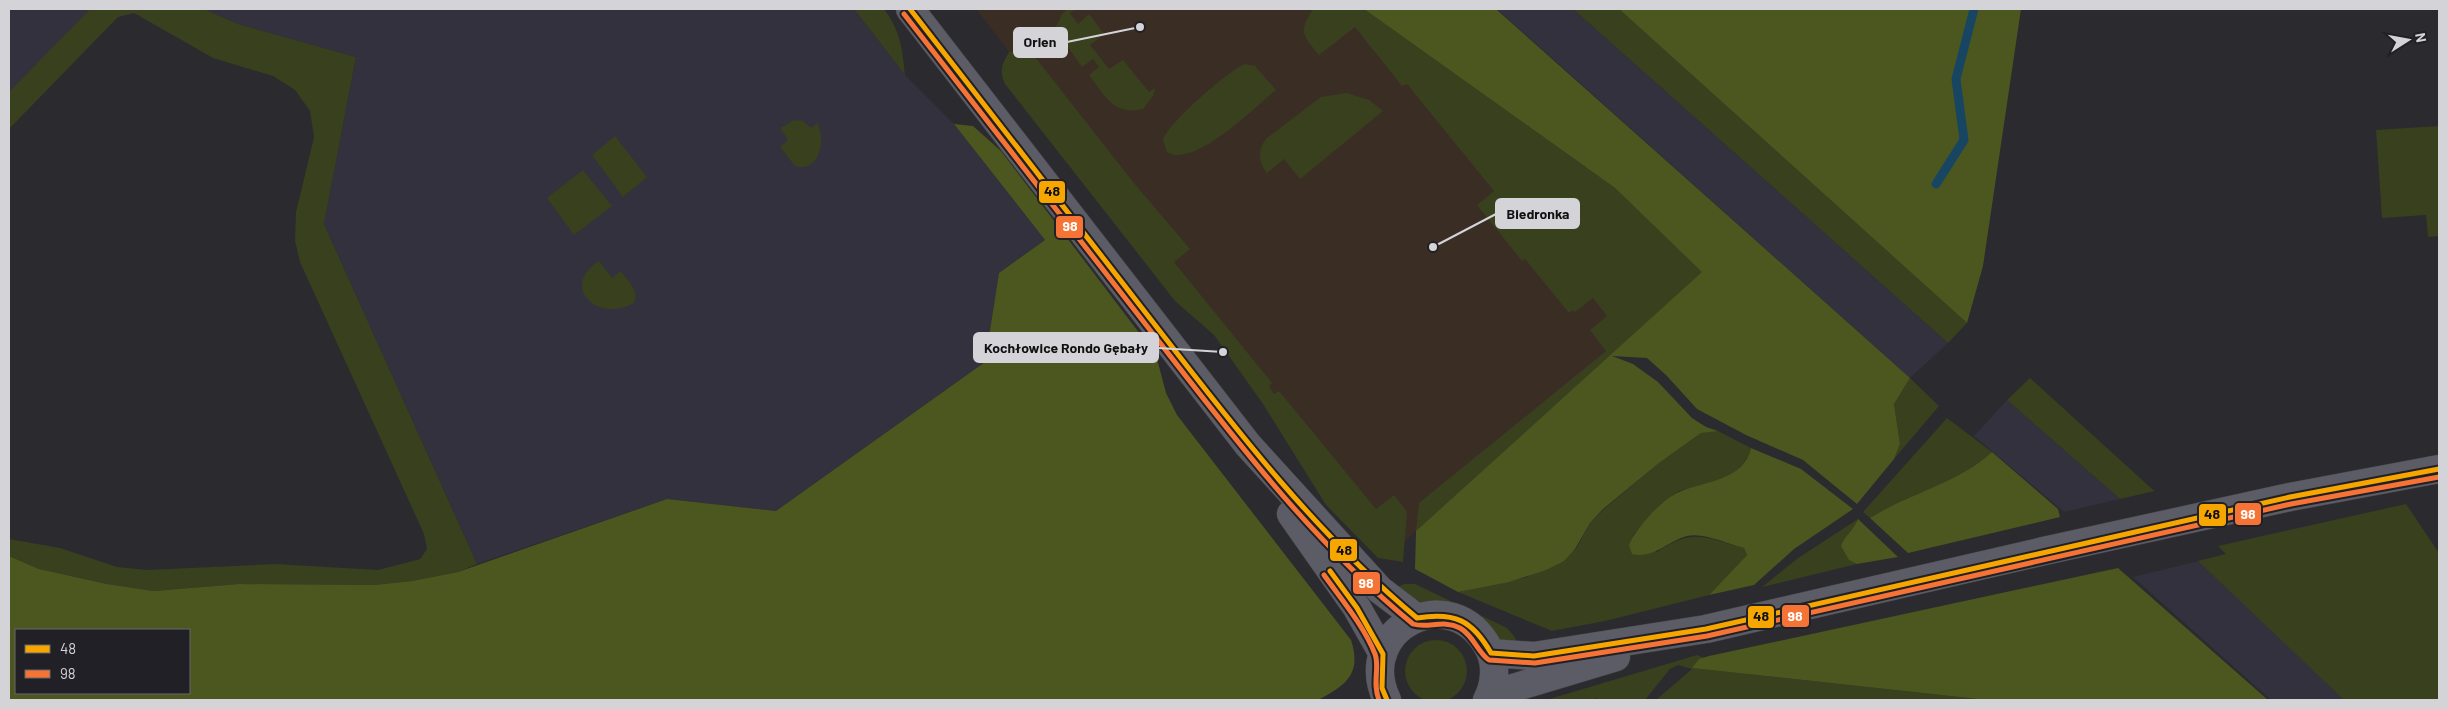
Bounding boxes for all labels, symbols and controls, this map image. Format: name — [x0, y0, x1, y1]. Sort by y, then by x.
north arrow — [2383, 15, 2433, 65]
callout: Orlen — [1014, 28, 1067, 57]
text: N — [2412, 31, 2430, 44]
text: Orlen — [1024, 33, 1056, 50]
line badge: 48 — [1038, 180, 1066, 204]
text: 48 — [1044, 182, 1060, 199]
callout: Biedronka — [1496, 199, 1579, 228]
text: Biedronka — [1507, 205, 1570, 222]
line badge: 98 — [1055, 215, 1084, 239]
text: 98 — [1062, 217, 1078, 234]
callout: Kochłowice Rondo Gębały — [974, 333, 1158, 362]
text: Kochłowice Rondo Gębały — [984, 339, 1148, 356]
line badge: 98 — [2234, 502, 2262, 526]
line badge: 48 — [2198, 503, 2227, 527]
text: 48 — [2204, 505, 2220, 522]
text: 98 — [2240, 505, 2256, 522]
line badge: 48 — [1329, 538, 1358, 562]
text: 48 — [1336, 541, 1352, 558]
line badge: 98 — [1352, 571, 1381, 595]
text: 98 — [1358, 574, 1374, 591]
line badge: 98 — [1781, 604, 1810, 628]
line badge: 48 — [1747, 605, 1775, 629]
text: 48 — [1753, 607, 1769, 624]
text: 98 — [1787, 607, 1803, 624]
legend — [15, 629, 190, 694]
text: 48 — [60, 639, 76, 657]
text: 98 — [60, 664, 76, 682]

